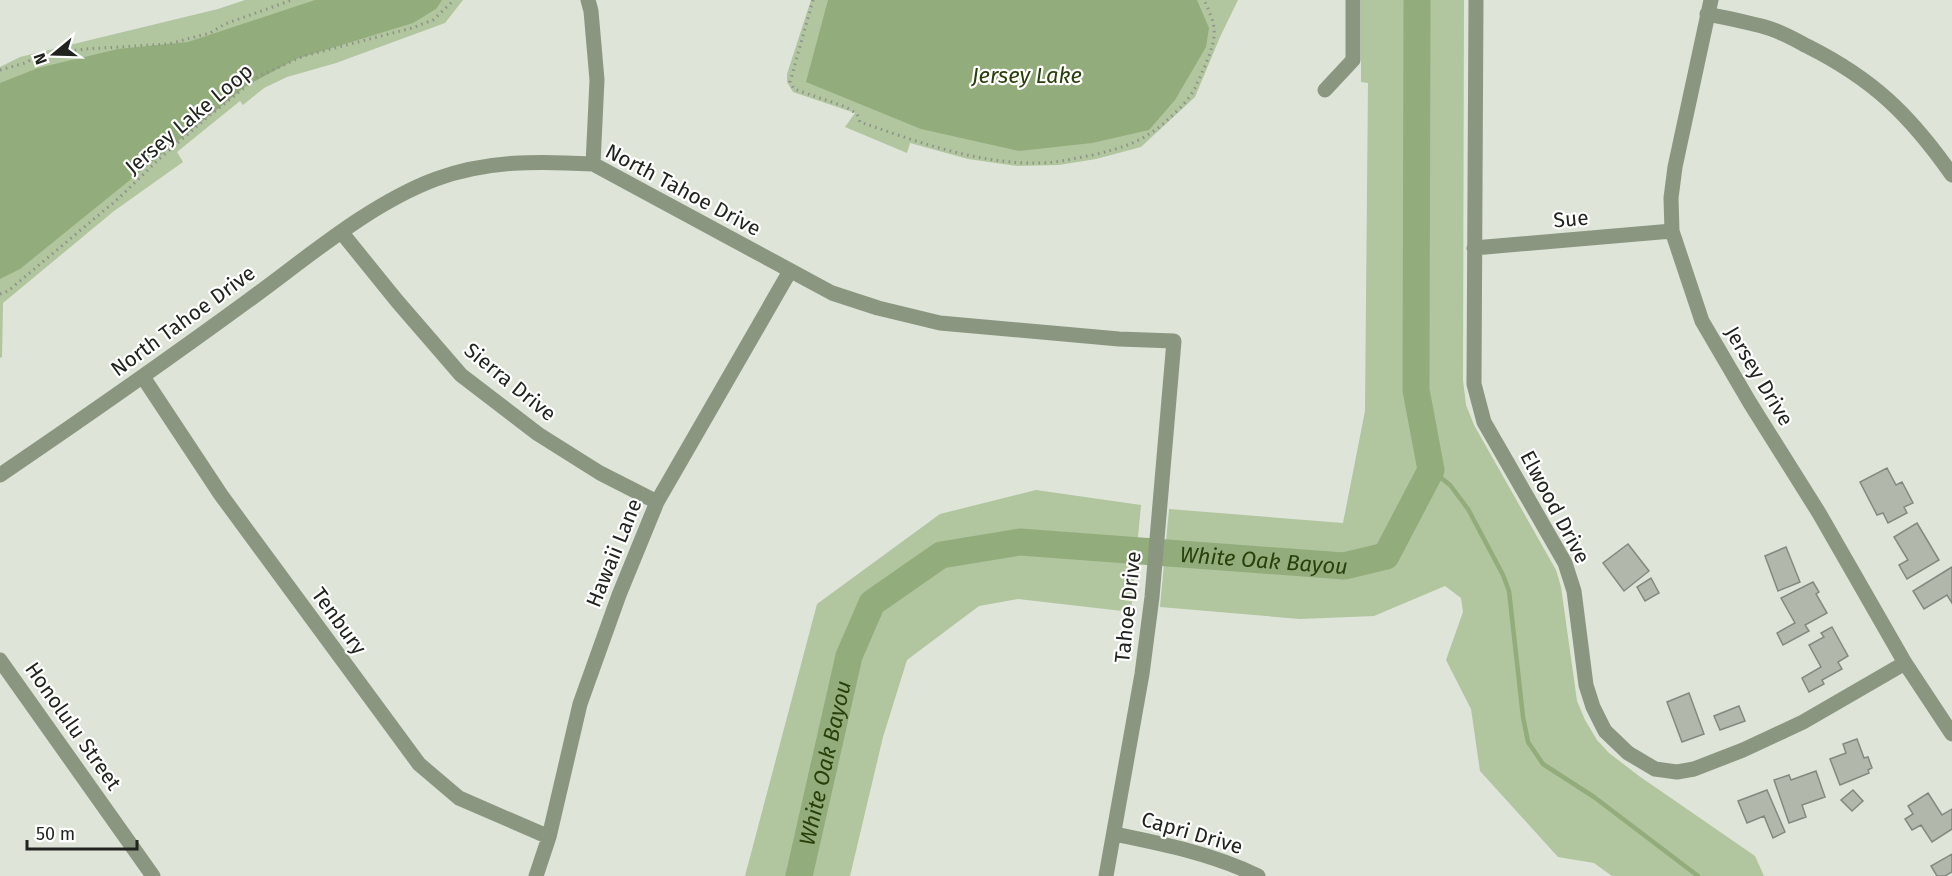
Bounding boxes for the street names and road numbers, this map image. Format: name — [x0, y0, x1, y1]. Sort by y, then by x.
street label: Jersey Lake Loop — [120, 58, 258, 180]
street label: North Tahoe Drive — [601, 138, 765, 242]
street label: Sue — [1552, 205, 1590, 233]
street label: North Tahoe Drive — [106, 260, 260, 382]
street label: Jersey Drive — [1719, 321, 1799, 431]
street label: Sierra Drive — [459, 337, 561, 427]
street label: Elwood Drive — [1514, 446, 1596, 568]
street label: Hawaii Lane — [580, 495, 648, 611]
street label: Tahoe Drive — [1109, 550, 1147, 664]
street label: Tenbury — [306, 582, 372, 660]
street label: Honolulu Street — [19, 657, 127, 795]
street label: Capri Drive — [1138, 806, 1246, 860]

